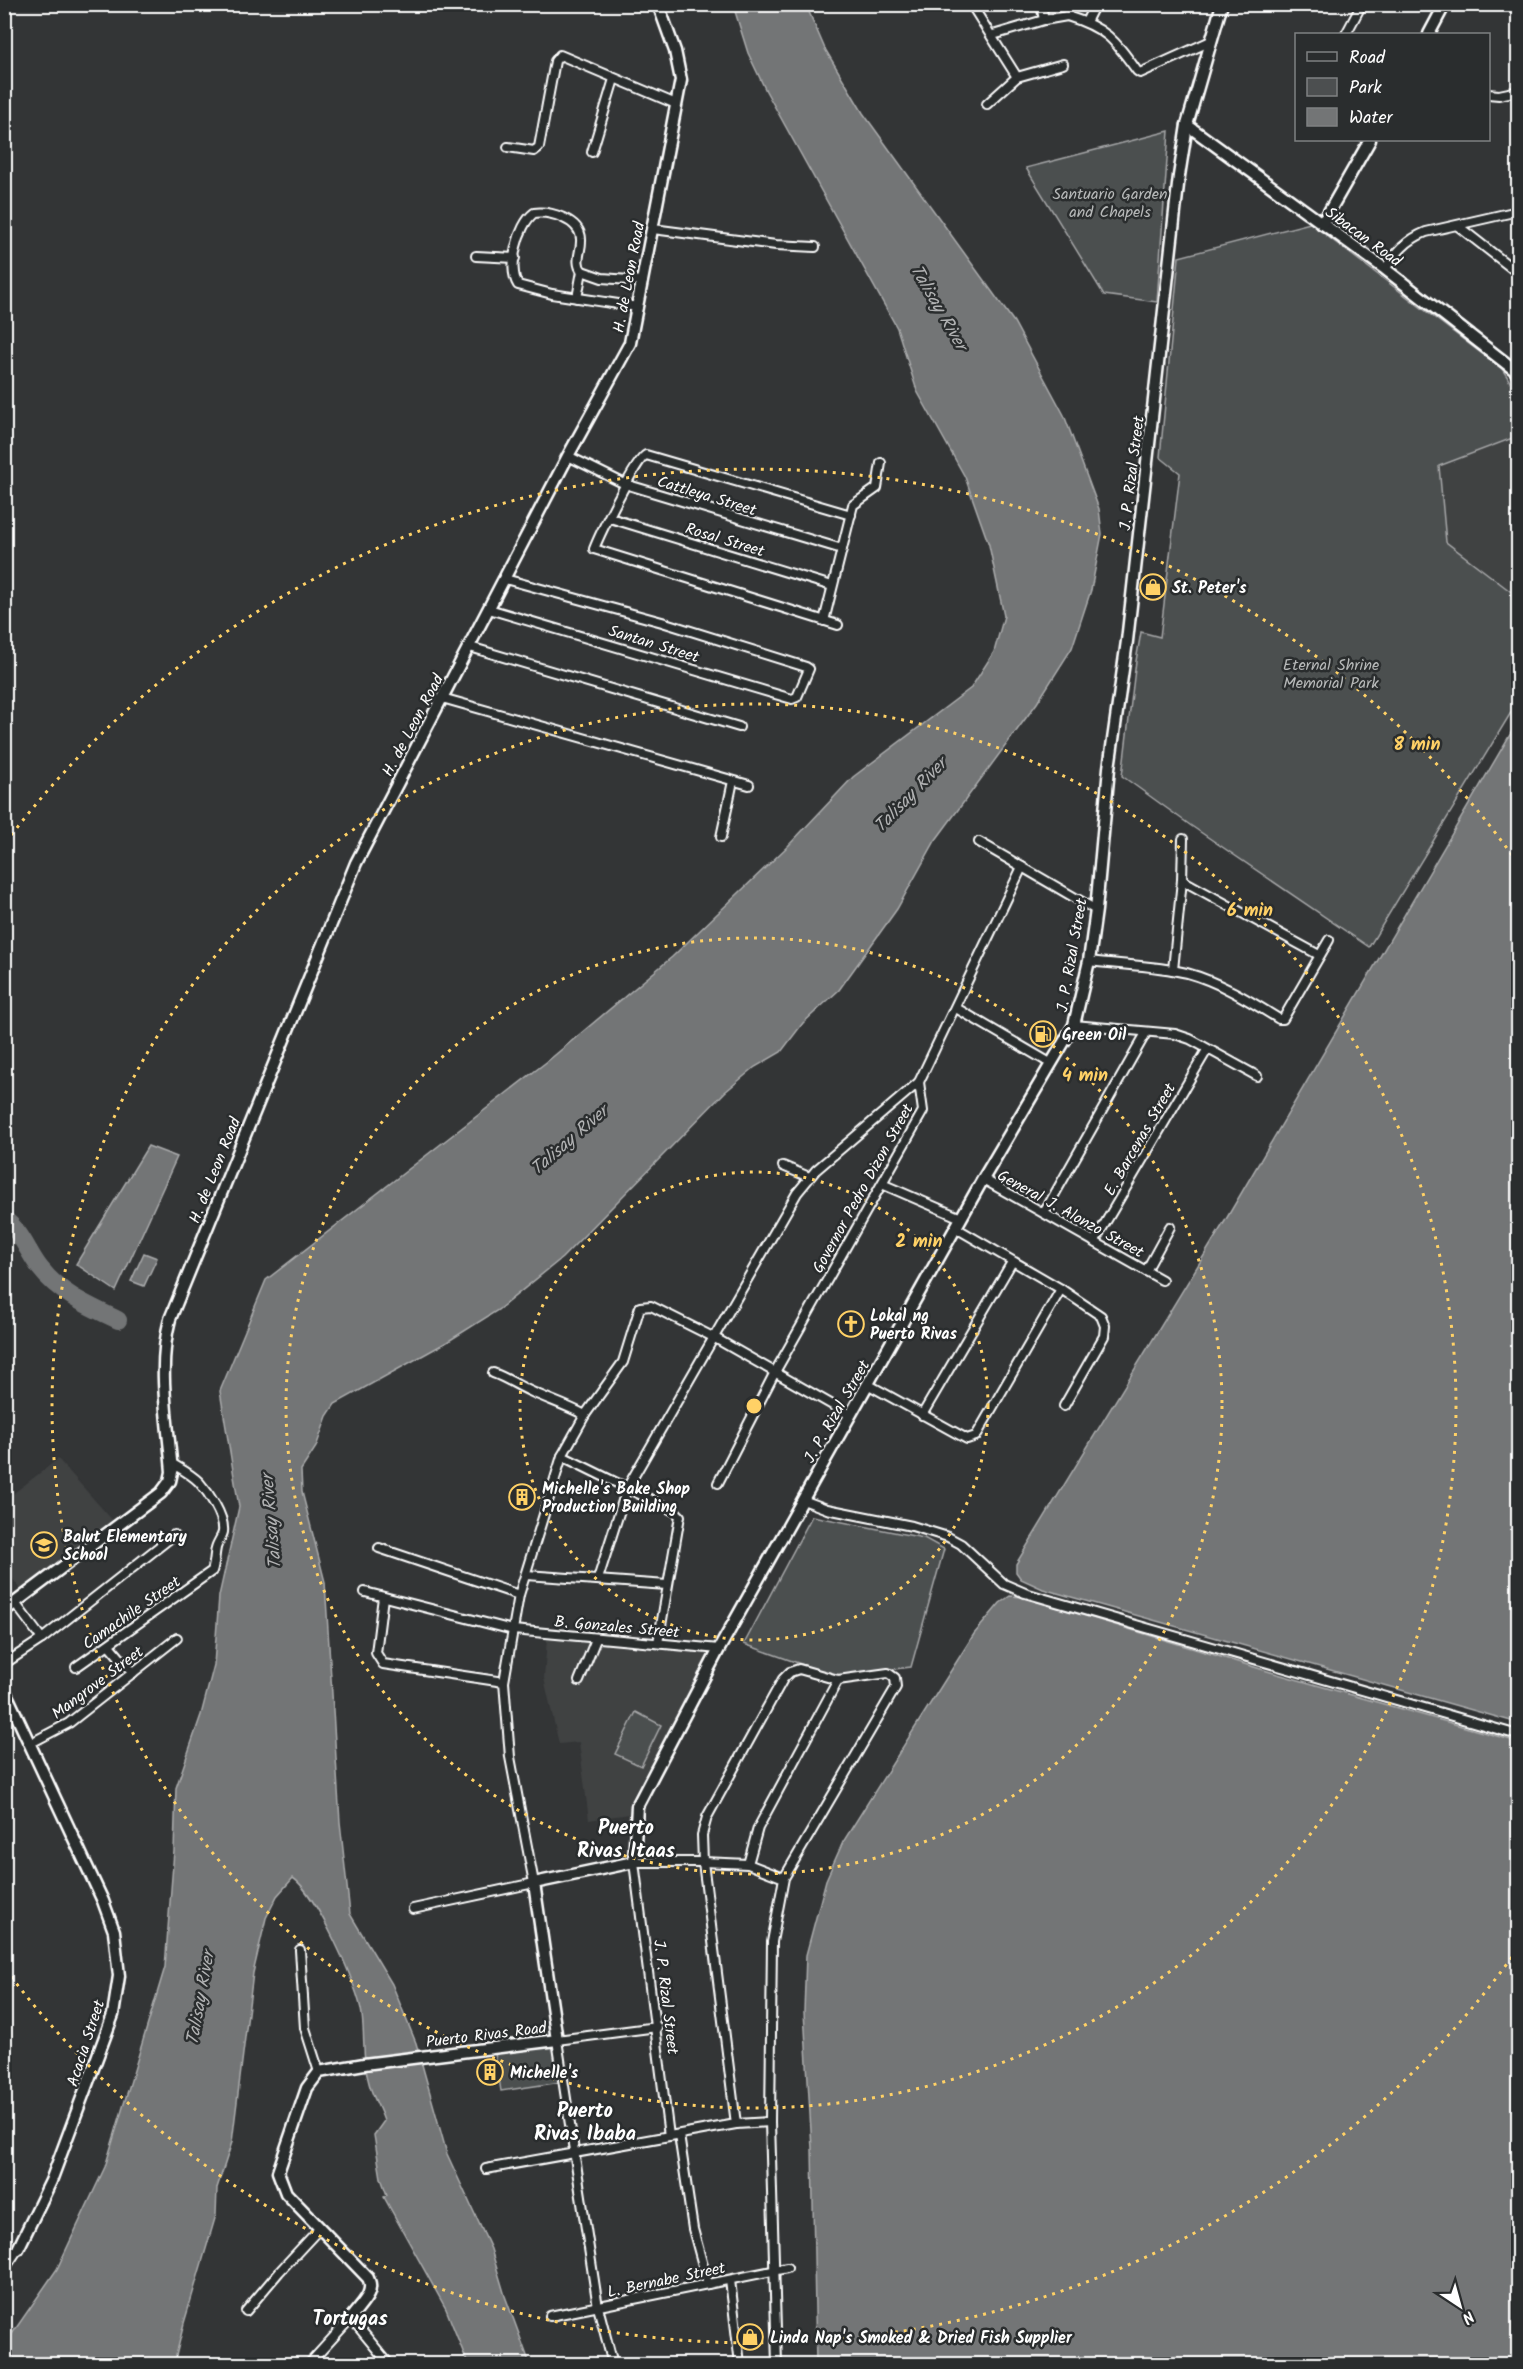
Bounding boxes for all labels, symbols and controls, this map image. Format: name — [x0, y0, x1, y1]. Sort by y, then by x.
legend — [1295, 33, 1490, 141]
text: Road — [1349, 44, 1386, 73]
text: Park — [1349, 74, 1382, 103]
text: Water — [1349, 104, 1394, 133]
park label: Santuario Garden and Chapels — [1053, 182, 1167, 225]
street label: Sibacan Road — [1319, 201, 1408, 274]
street label: H. de Leon Road — [606, 219, 653, 335]
water label: Talisay River — [901, 259, 976, 360]
street label: J. P. Rizal Street — [1113, 414, 1152, 532]
street label: Cattleya Street — [654, 469, 760, 524]
street label: Rosal Street — [682, 517, 768, 565]
shop icon: St. Peter's — [1138, 572, 1168, 602]
place label: St. Peter's — [1172, 576, 1247, 601]
street label: Santan Street — [605, 619, 703, 670]
park label: Eternal Shrine Memorial Park — [1283, 653, 1379, 696]
street label: H. de Leon Road — [376, 669, 451, 781]
text: 8 min — [1394, 731, 1440, 760]
water label: Talisay River — [868, 749, 957, 840]
street label: J. P. Rizal Street — [1050, 896, 1095, 1014]
text: 6 min — [1227, 897, 1273, 926]
fuel station icon: Green Oil — [1028, 1019, 1058, 1049]
place label: Green Oil — [1062, 1023, 1127, 1048]
text: 4 min — [1062, 1062, 1108, 1091]
street label: E. Barcenas Street — [1098, 1078, 1183, 1201]
water label: Talisay River — [525, 1096, 618, 1183]
street label: Governor Pedro Dizon Street — [806, 1099, 921, 1278]
street label: H. de Leon Road — [183, 1113, 248, 1228]
street label: General J. Alonzo Street — [992, 1164, 1149, 1265]
text: 2 min — [896, 1228, 942, 1257]
place label: Lokal ng Puerto Rivas — [870, 1304, 958, 1347]
church icon: Lokal ng Puerto Rivas — [836, 1309, 866, 1339]
street label: J. P. Rizal Street — [798, 1355, 877, 1468]
centre of rings — [744, 1396, 764, 1416]
water label: Talisay River — [254, 1469, 291, 1570]
place label: Michelle's Bake Shop Production Building — [542, 1477, 691, 1520]
building icon: Michelle's Bake Shop Production Building — [507, 1482, 537, 1512]
place label: Balut Elementary School — [63, 1525, 187, 1568]
school or university icon: Balut Elementary School — [29, 1530, 59, 1560]
street label: Camachile Street — [78, 1570, 187, 1656]
street label: B. Gonzales Street — [553, 1610, 681, 1645]
street label: Mangrove Street — [47, 1640, 150, 1726]
district label: Puerto Rivas Itaas — [577, 1813, 676, 1868]
street label: J. P. Rizal Street — [646, 1938, 685, 2057]
water label: Talisay River — [179, 1945, 225, 2048]
street label: Acacia Street — [61, 1996, 112, 2090]
street label: Puerto Rivas Road — [424, 2016, 549, 2055]
building icon: Michelle's — [475, 2057, 505, 2087]
place label: Michelle's — [510, 2061, 579, 2086]
district label: Puerto Rivas Ibaba — [534, 2096, 636, 2151]
street label: L. Bernabe Street — [605, 2256, 729, 2305]
north arrow — [1430, 2276, 1490, 2336]
district label: Tortugas — [312, 2304, 388, 2336]
text: N — [1456, 2304, 1479, 2330]
shop icon: Linda Nap's Smoked & Dried Fish Supplier — [735, 2322, 765, 2352]
place label: Linda Nap's Smoked & Dried Fish Supplier — [770, 2326, 1073, 2351]

